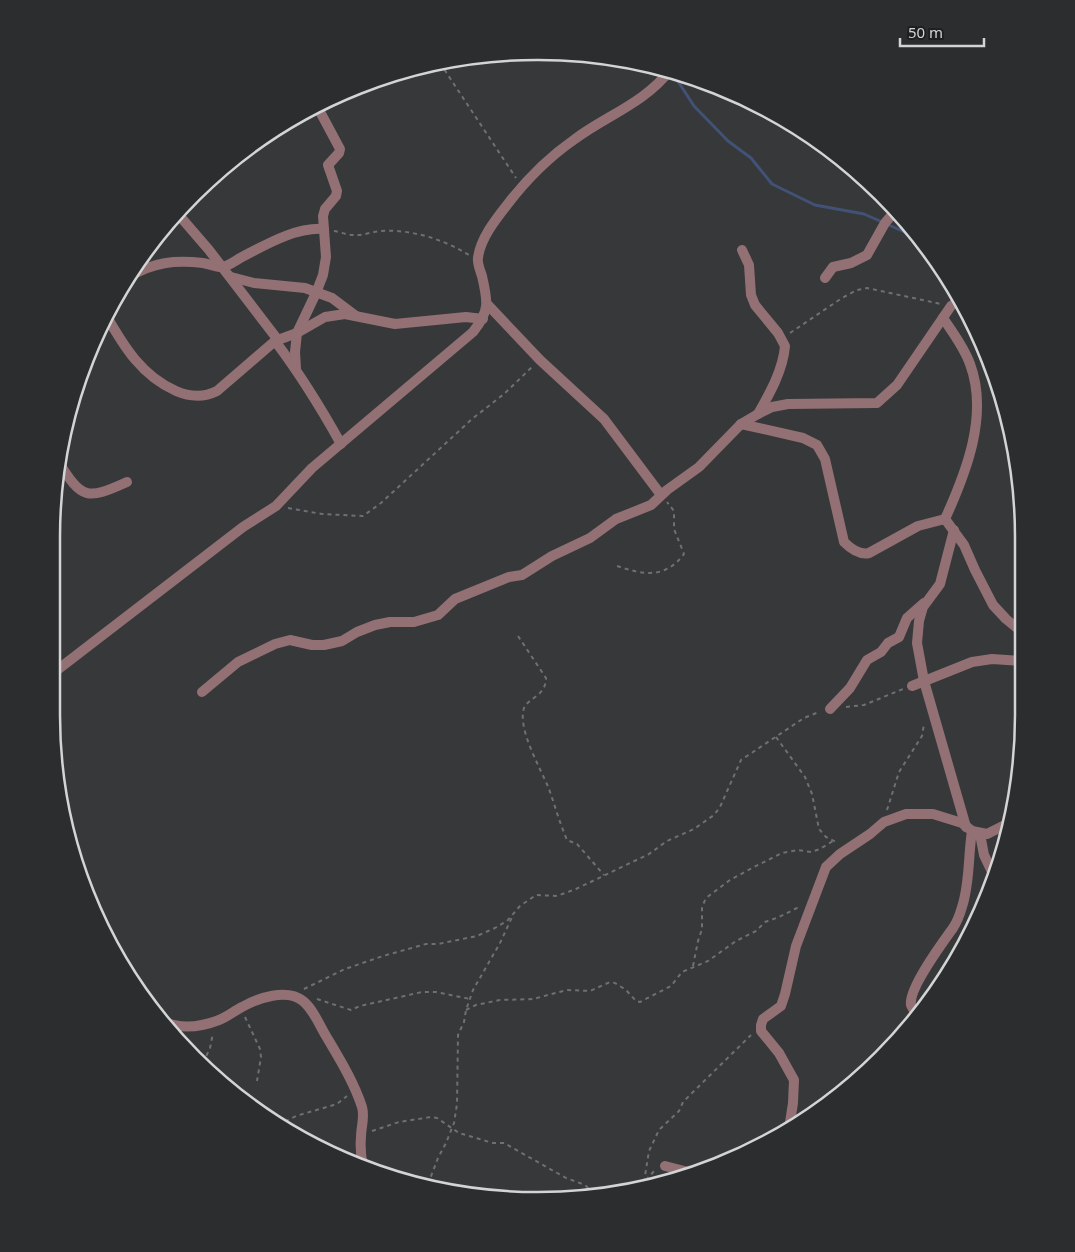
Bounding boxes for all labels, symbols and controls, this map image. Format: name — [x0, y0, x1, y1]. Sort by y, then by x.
scale bar — [900, 15, 984, 47]
text: 50 m — [908, 22, 943, 42]

